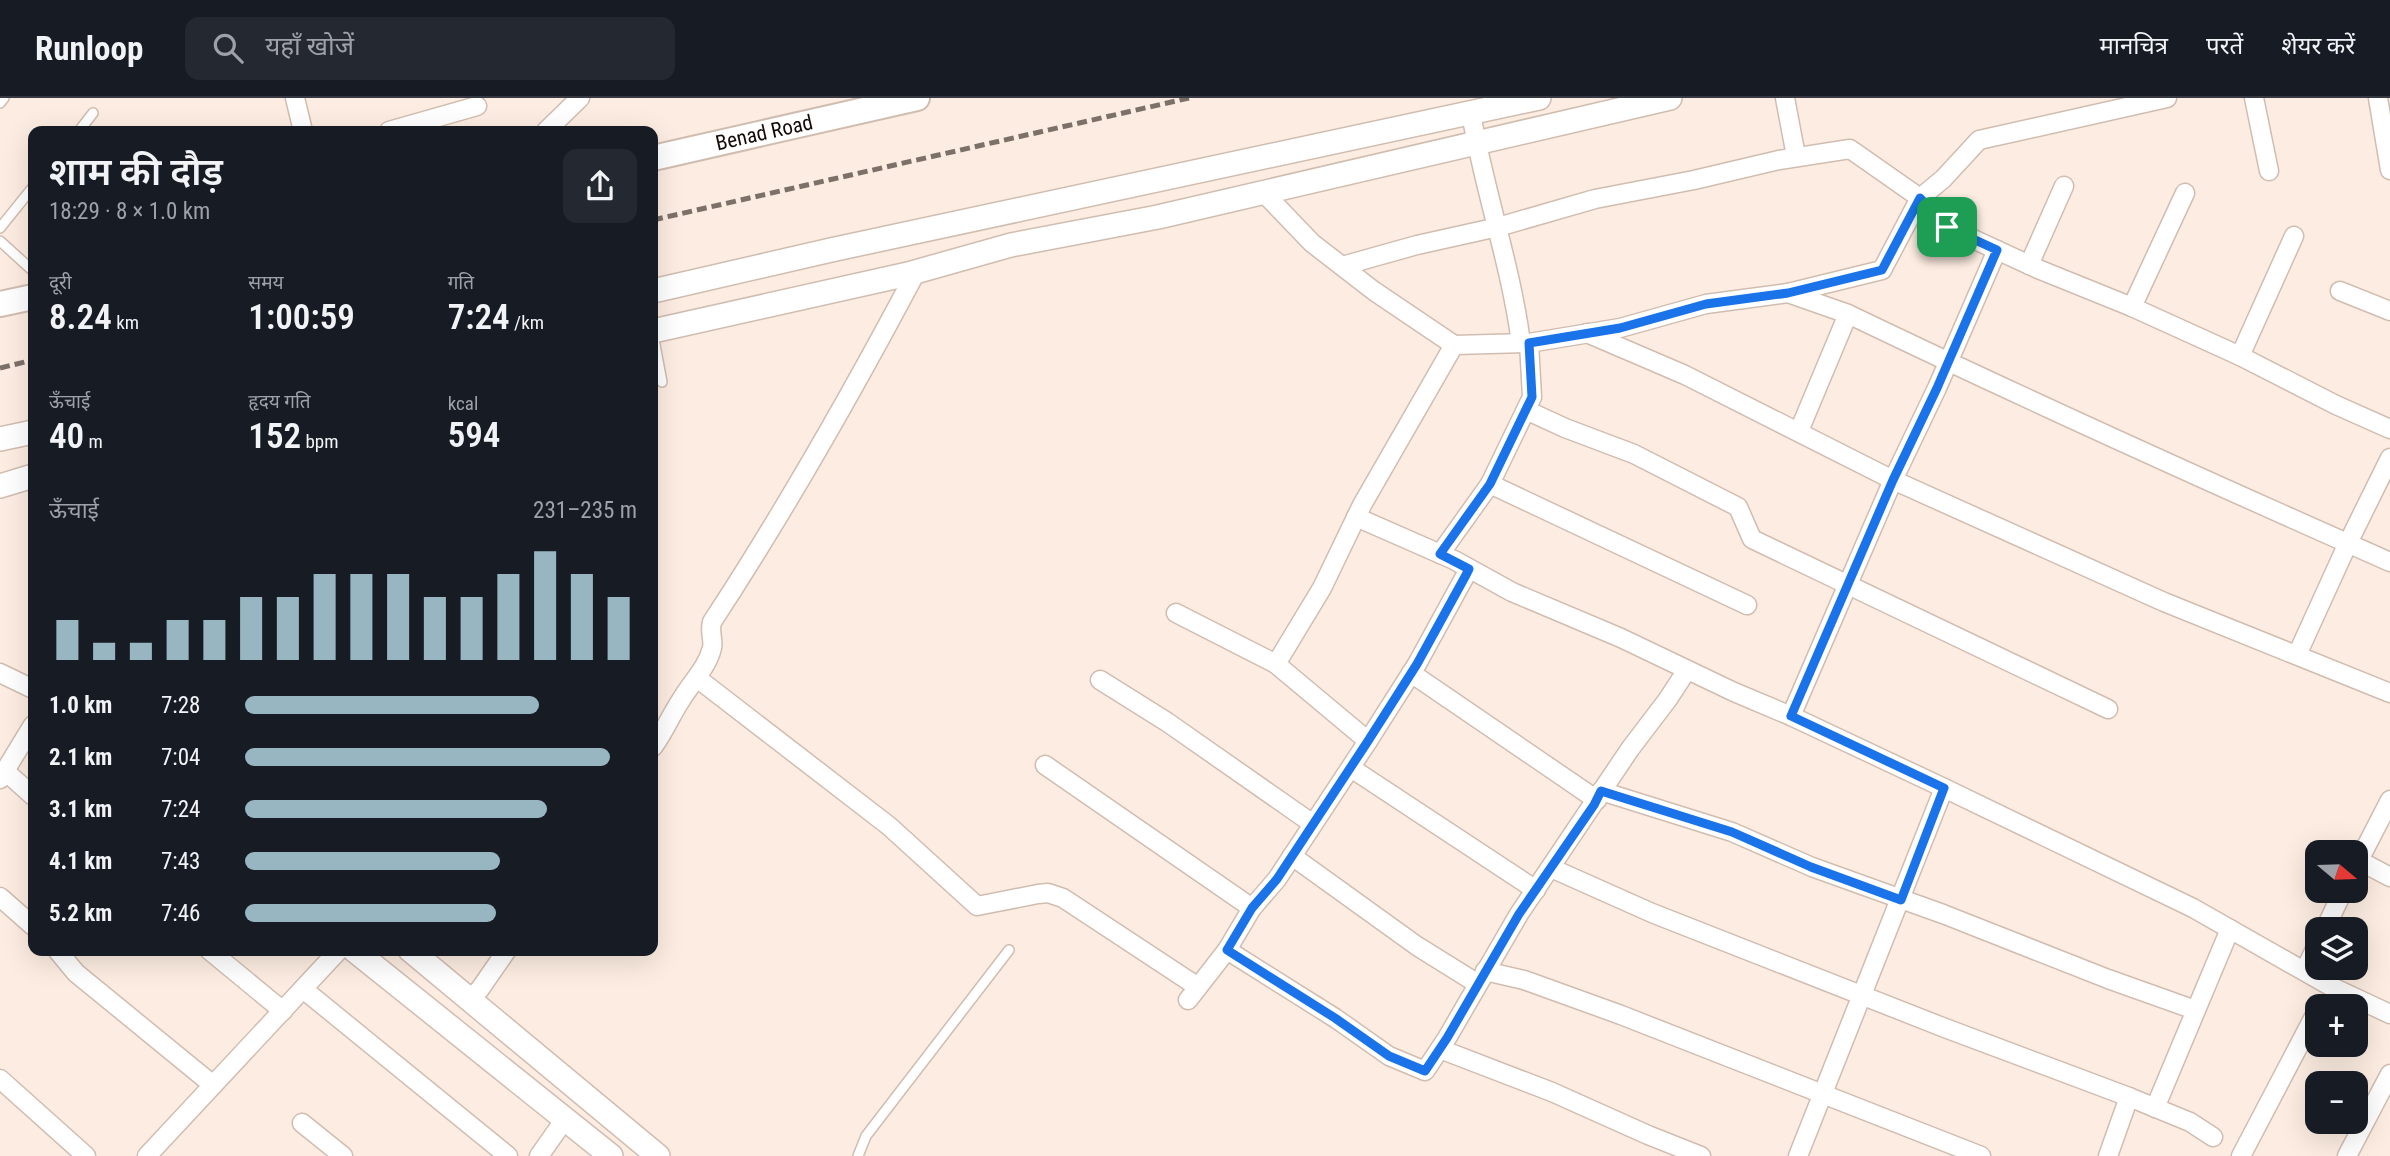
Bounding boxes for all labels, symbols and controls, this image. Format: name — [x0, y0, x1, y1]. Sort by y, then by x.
search box — [185, 17, 675, 80]
text: Runloop — [35, 29, 143, 68]
icon: search — [209, 29, 247, 67]
text: यहाँ खोजें — [265, 31, 354, 61]
text: मानचित्र — [2099, 32, 2168, 60]
text: परतें — [2206, 32, 2243, 60]
text: शेयर करें — [2281, 32, 2355, 60]
street label: Benad Road — [713, 110, 815, 155]
button: share — [563, 149, 637, 223]
text: शाम की दौड़ — [49, 150, 223, 194]
pin — [1917, 197, 1977, 257]
text: 18:29 · 8 × 1.0 km — [49, 198, 210, 225]
icon: arrive — [1928, 208, 1966, 246]
text: दूरी — [49, 271, 72, 294]
text: समय — [248, 271, 284, 294]
text: गति — [448, 271, 474, 294]
text: 8.24 — [49, 297, 112, 338]
text: 1:00:59 — [248, 297, 355, 338]
text: 7:24 — [448, 297, 510, 338]
text: km — [112, 311, 139, 334]
text: /km — [510, 311, 544, 334]
text: ऊँचाई — [49, 390, 90, 413]
text: हृदय गति — [248, 390, 311, 413]
text: kcal — [448, 392, 478, 415]
text: 594 — [448, 415, 500, 456]
text: 40 — [49, 416, 84, 457]
text: 152 — [248, 416, 301, 457]
text: m — [84, 430, 103, 453]
text: bpm — [301, 430, 339, 453]
text: ऊँचाई — [49, 497, 99, 524]
text: 231–235 m — [533, 497, 637, 524]
text: 1.0 km — [49, 692, 112, 719]
text: 7:28 — [161, 692, 200, 719]
text: 2.1 km — [49, 744, 112, 771]
text: 7:04 — [161, 744, 200, 771]
text: 3.1 km — [49, 796, 112, 823]
text: 7:24 — [161, 796, 200, 823]
north arrow — [2305, 840, 2368, 903]
map controls — [2305, 840, 2368, 1134]
text: 4.1 km — [49, 848, 112, 875]
text: 7:43 — [161, 848, 200, 875]
text: 5.2 km — [49, 900, 112, 927]
text: 7:46 — [161, 900, 200, 927]
button: layers — [2305, 917, 2368, 980]
button: + — [2305, 994, 2368, 1057]
button: − — [2305, 1071, 2368, 1134]

